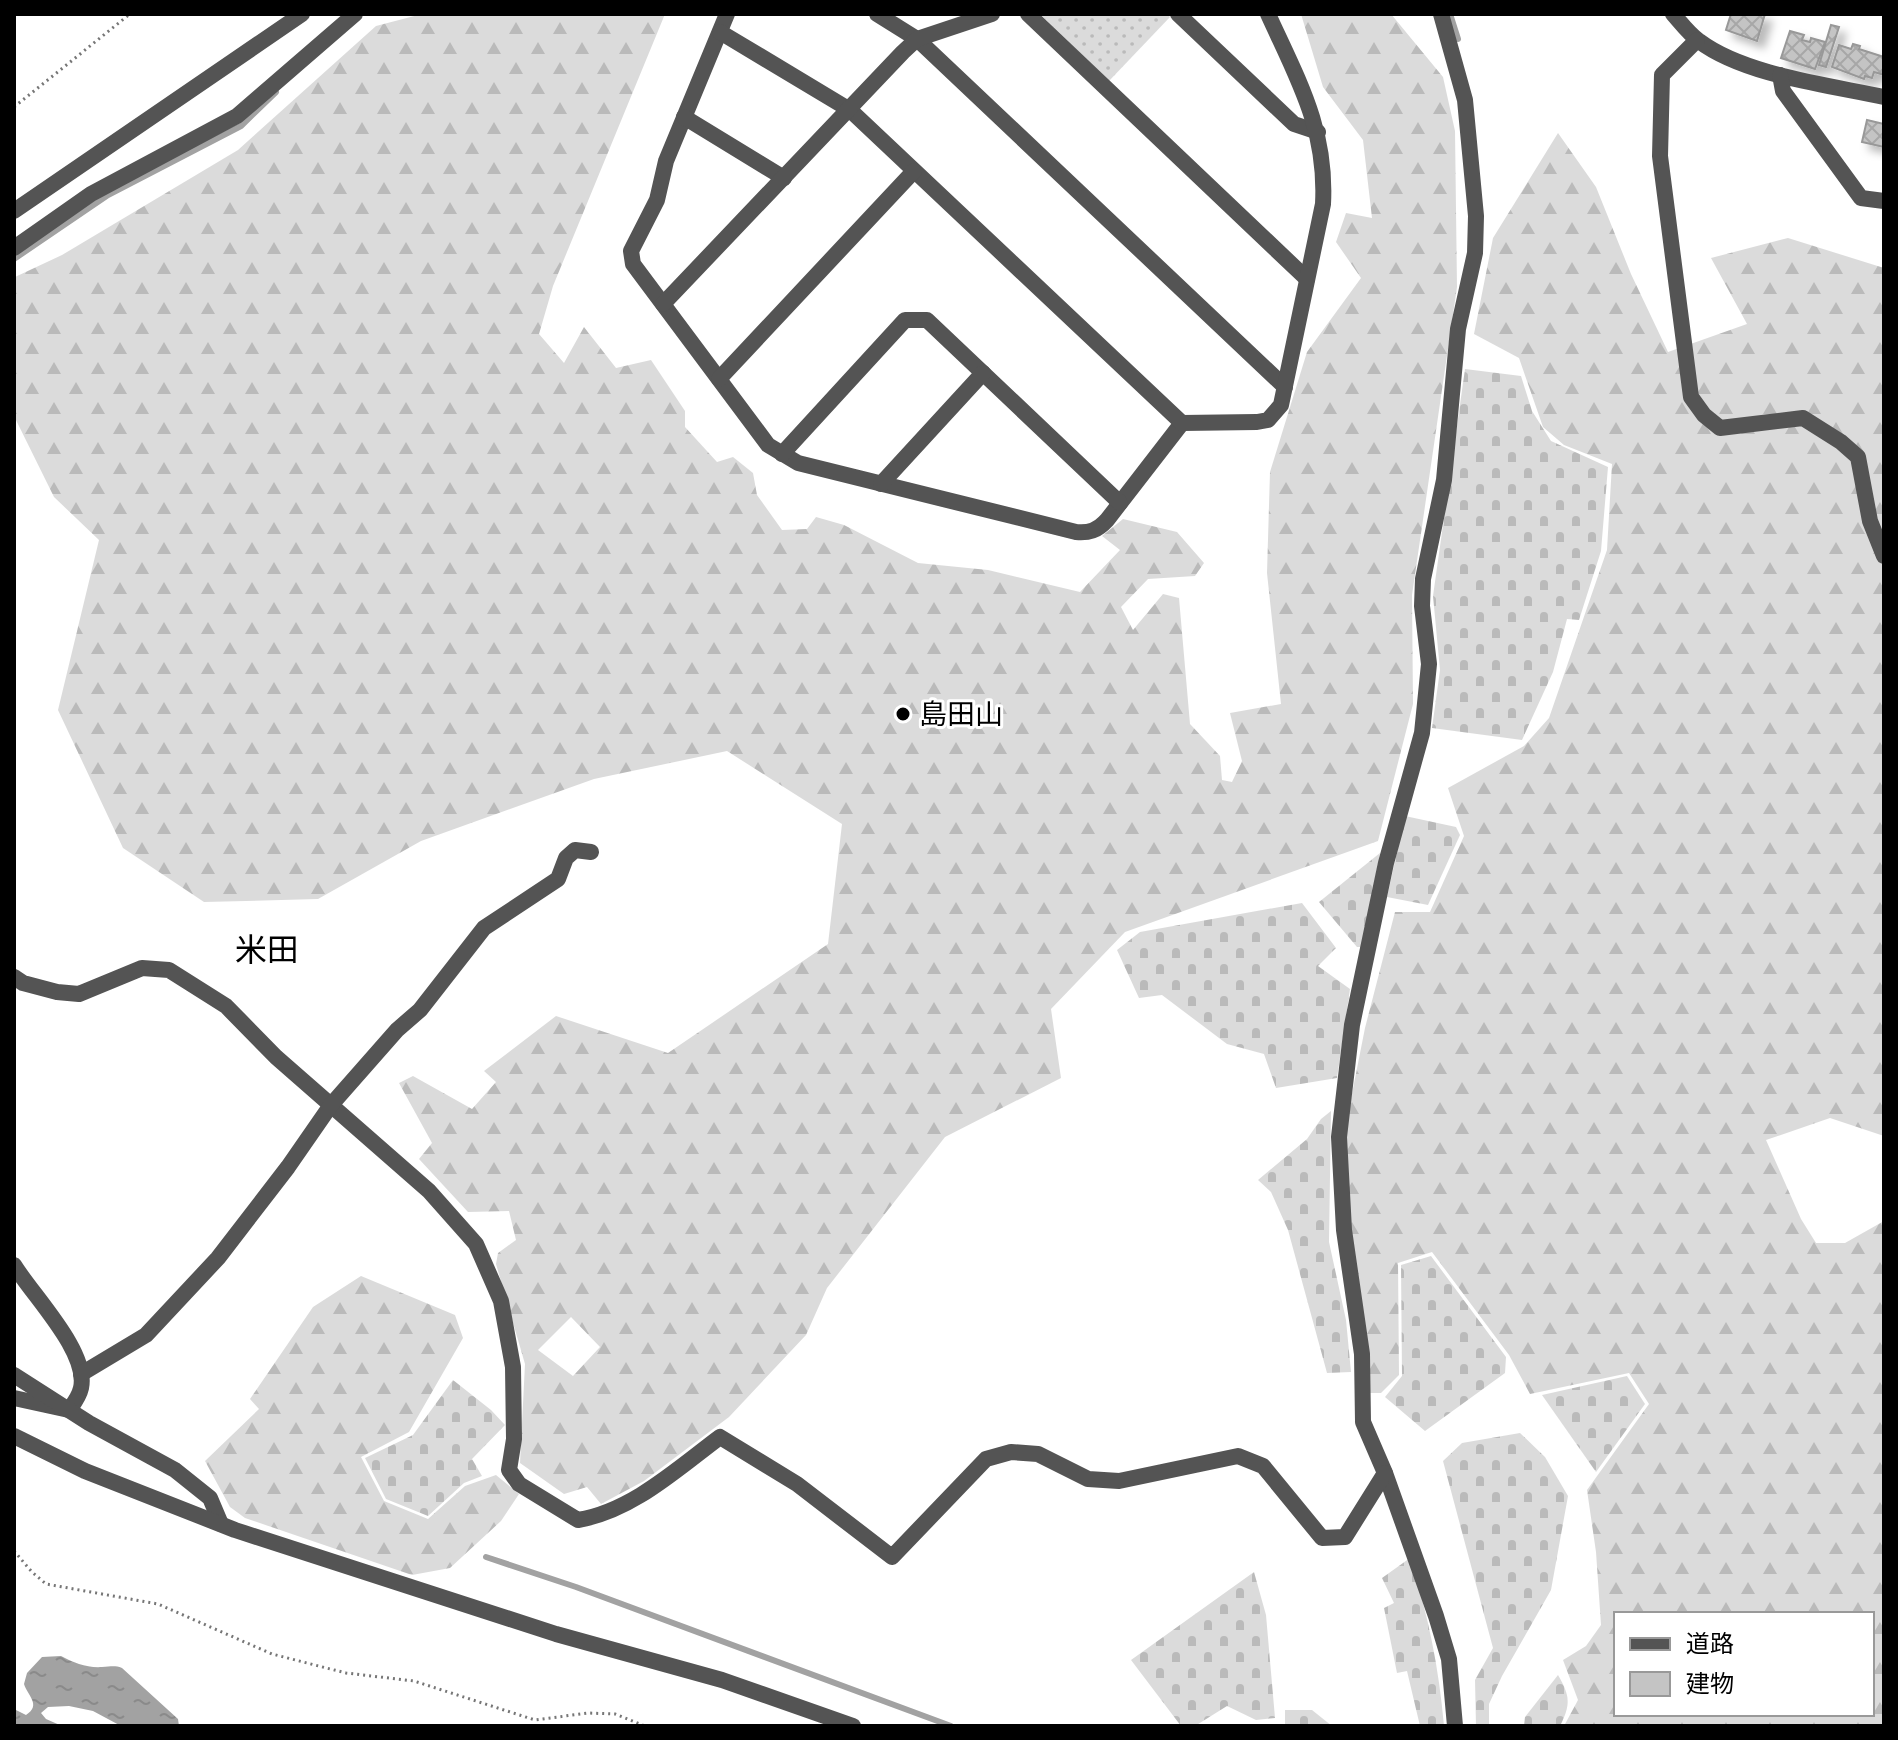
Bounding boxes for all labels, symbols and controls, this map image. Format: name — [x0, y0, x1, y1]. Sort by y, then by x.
place label: 島田山 — [919, 695, 1003, 732]
marker: 島田山 — [894, 705, 912, 723]
district label: 米田 — [235, 928, 299, 970]
legend — [1614, 1612, 1874, 1716]
text: 道路 — [1686, 1628, 1734, 1659]
text: 建物 — [1686, 1668, 1734, 1699]

